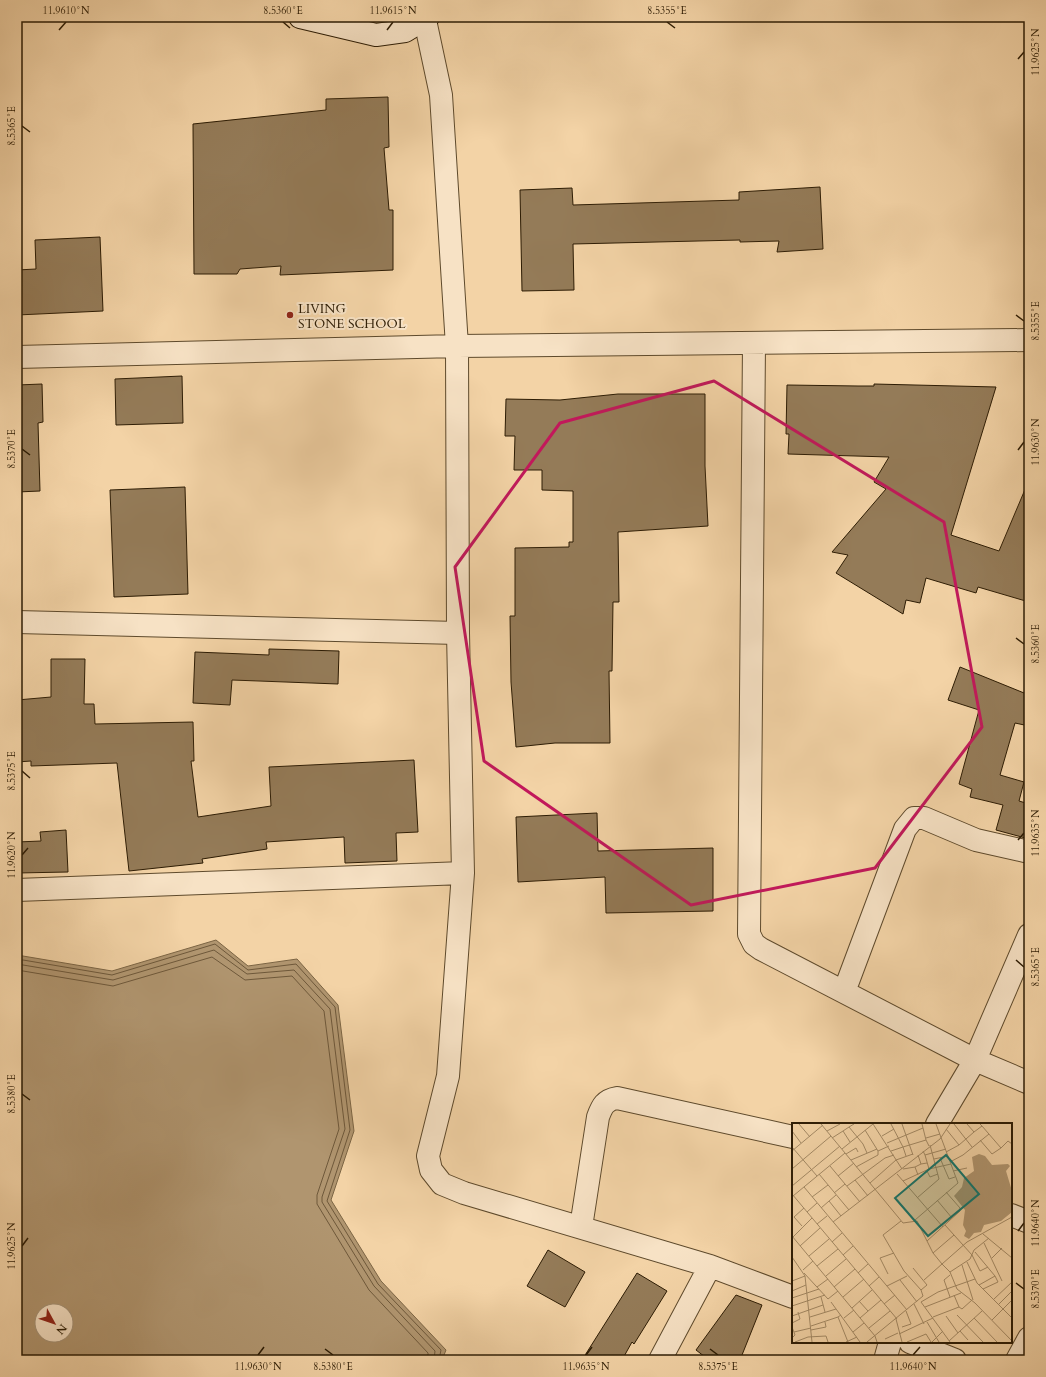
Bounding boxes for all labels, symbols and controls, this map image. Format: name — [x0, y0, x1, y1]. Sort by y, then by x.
text: 11.9610°N — [43, 4, 90, 18]
text: 8.5360°E — [263, 4, 303, 18]
text: 11.9615°N — [370, 4, 417, 18]
text: 8.5355°E — [647, 4, 687, 18]
text: 11.9625°N — [1029, 28, 1043, 75]
text: 8.5365°E — [5, 106, 19, 146]
place label: LIVING STONE SCHOOL — [298, 300, 406, 333]
text: 8.5355°E — [1029, 301, 1043, 341]
marker: LIVING STONE SCHOOL — [285, 310, 295, 320]
text: 11.9630°N — [1029, 418, 1043, 465]
text: 8.5370°E — [5, 429, 19, 469]
text: 8.5360°E — [1029, 624, 1043, 664]
text: 8.5375°E — [5, 751, 19, 791]
text: 11.9635°N — [1029, 809, 1043, 856]
text: 11.9620°N — [5, 831, 19, 878]
text: 8.5365°E — [1029, 947, 1043, 987]
text: 8.5380°E — [5, 1074, 19, 1114]
inset map — [792, 1123, 1012, 1343]
text: 11.9640°N — [1029, 1199, 1043, 1246]
text: 11.9625°N — [5, 1222, 19, 1269]
text: 8.5370°E — [1029, 1269, 1043, 1309]
north arrow — [34, 1303, 74, 1343]
text: N — [52, 1321, 70, 1338]
text: 11.9630°N — [235, 1360, 282, 1374]
text: 8.5380°E — [313, 1360, 353, 1374]
text: 11.9635°N — [563, 1360, 610, 1374]
text: 8.5375°E — [698, 1360, 738, 1374]
text: 11.9640°N — [890, 1360, 937, 1374]

